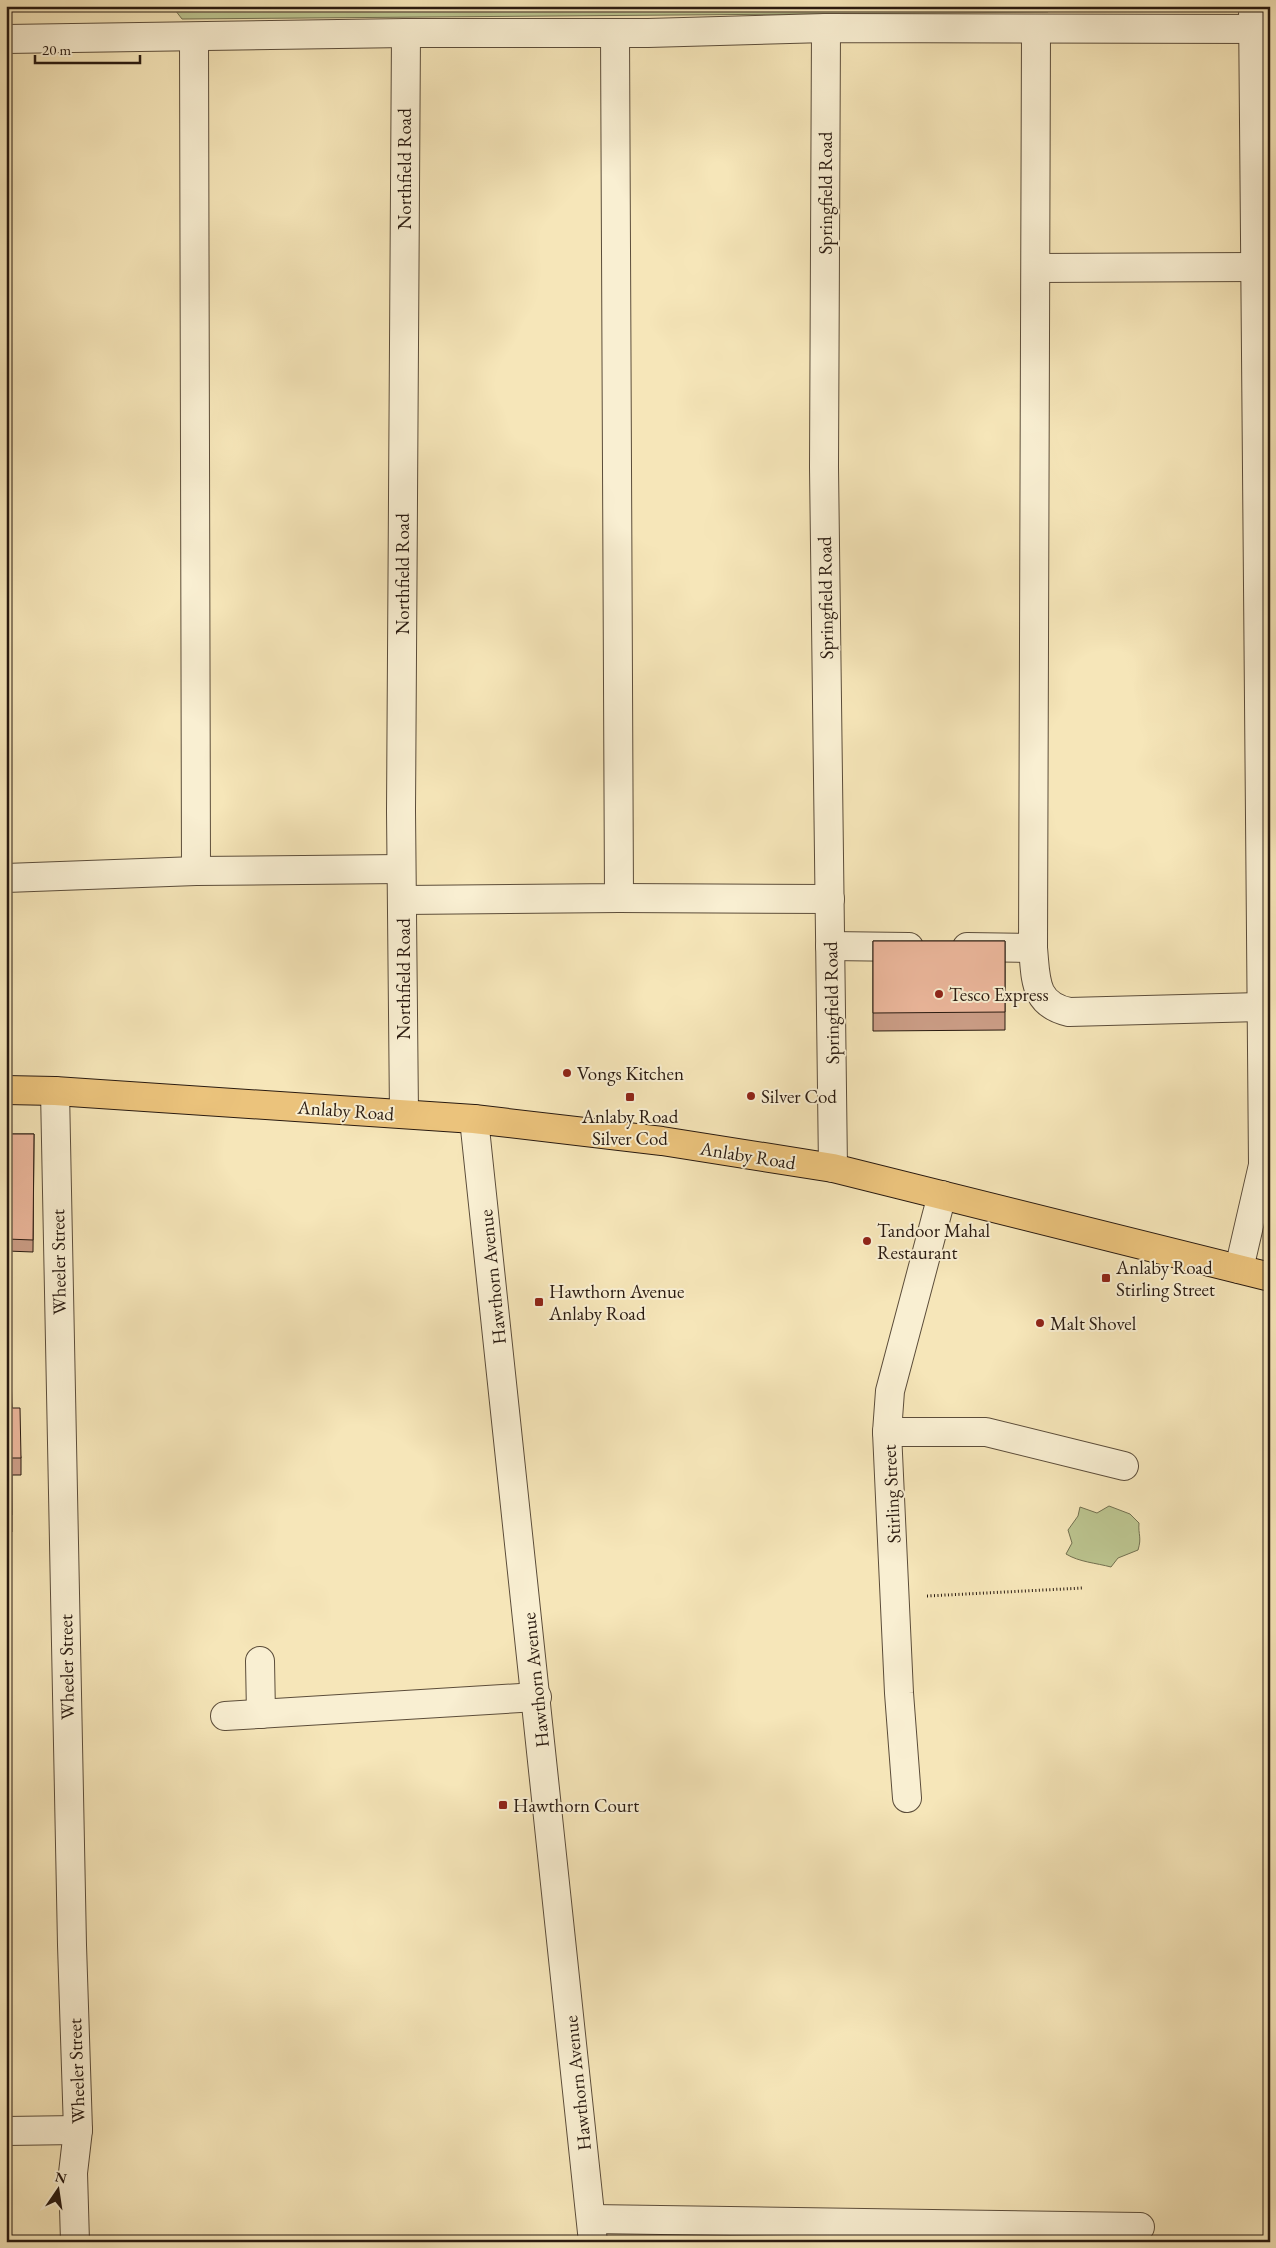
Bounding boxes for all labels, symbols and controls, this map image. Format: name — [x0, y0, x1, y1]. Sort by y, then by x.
scale bar — [35, 32, 140, 64]
text: 20 m — [42, 40, 71, 59]
street label: Northfield Road — [392, 108, 417, 230]
street label: Springfield Road — [813, 131, 838, 255]
street label: Northfield Road — [390, 513, 415, 635]
street label: Springfield Road — [812, 536, 839, 660]
street label: Northfield Road — [391, 918, 416, 1040]
street label: Springfield Road — [818, 941, 845, 1065]
place label: Tesco Express — [949, 982, 1049, 1007]
marker: Tesco Express — [933, 988, 945, 1000]
place label: Vongs Kitchen — [577, 1061, 684, 1086]
marker: Vongs Kitchen — [561, 1067, 573, 1079]
place label: Silver Cod — [761, 1084, 837, 1109]
marker: Silver Cod — [745, 1090, 757, 1102]
marker: Anlaby Road Silver Cod — [624, 1091, 636, 1103]
street label: Anlaby Road — [296, 1095, 395, 1126]
place label: Anlaby Road Silver Cod — [581, 1104, 679, 1151]
street label: Anlaby Road — [697, 1135, 798, 1175]
street label: Hawthorn Avenue — [473, 1208, 512, 1346]
street label: Wheeler Street — [45, 1209, 72, 1315]
place label: Tandoor Mahal Restaurant — [877, 1218, 991, 1265]
marker: Tandoor Mahal Restaurant — [861, 1235, 873, 1247]
place label: Anlaby Road Stirling Street — [1115, 1255, 1215, 1302]
marker: Anlaby Road Stirling Street — [1100, 1272, 1112, 1284]
place label: Hawthorn Avenue Anlaby Road — [548, 1279, 684, 1326]
marker: Hawthorn Avenue Anlaby Road — [533, 1296, 545, 1308]
place label: Malt Shovel — [1050, 1311, 1137, 1336]
marker: Malt Shovel — [1034, 1317, 1046, 1329]
street label: Stirling Street — [876, 1444, 907, 1544]
street label: Hawthorn Avenue — [516, 1611, 555, 1749]
street label: Wheeler Street — [53, 1614, 80, 1720]
place label: Hawthorn Court — [513, 1793, 639, 1818]
marker: Hawthorn Court — [497, 1799, 509, 1811]
street label: Hawthorn Avenue — [558, 2014, 597, 2152]
street label: Wheeler Street — [62, 2018, 91, 2124]
north arrow — [32, 2166, 82, 2216]
text: N — [53, 2167, 69, 2188]

